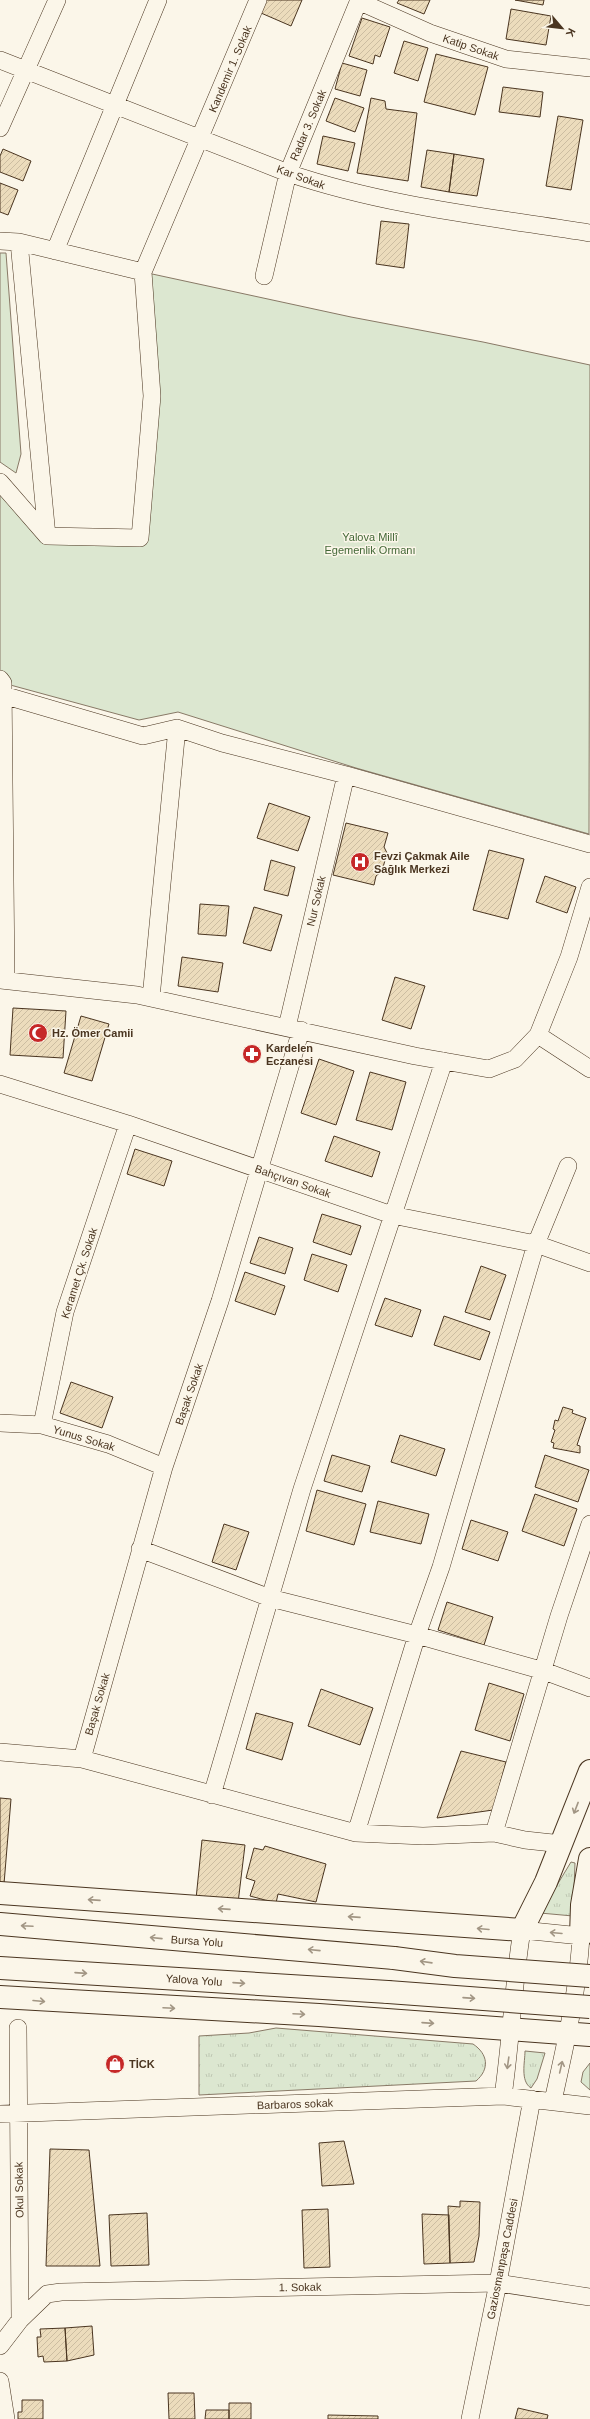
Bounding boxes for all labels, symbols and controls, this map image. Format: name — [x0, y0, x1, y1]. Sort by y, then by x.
north arrow — [542, 8, 582, 48]
street label: Kandemir 1. Sokak — [206, 23, 254, 114]
text: K — [564, 26, 578, 39]
street label: Katip Sokak — [441, 32, 501, 62]
street label: Radar 3. Sokak — [288, 87, 329, 162]
street label: Kar Sokak — [275, 163, 327, 191]
park label: Yalova Millî Egemenlik Ormanı — [324, 531, 416, 556]
place label: Fevzi Çakmak Aile Sağlık Merkezi — [374, 850, 470, 875]
hospital icon: Fevzi Çakmak Aile Sağlık Merkezi — [349, 851, 371, 873]
street label: Nur Sokak — [304, 874, 328, 927]
mosque icon: Hz. Ömer Camii — [27, 1022, 49, 1044]
place label: Hz. Ömer Camii — [52, 1027, 133, 1039]
place label: Kardelen Eczanesi — [266, 1042, 313, 1067]
pharmacy icon: Kardelen Eczanesi — [241, 1043, 263, 1065]
street label: Bahçıvan Sokak — [253, 1162, 333, 1200]
street label: Keramet Çk. Sokak — [59, 1226, 100, 1320]
street label: Başak Sokak — [173, 1361, 205, 1426]
street label: Yunus Sokak — [52, 1423, 117, 1453]
street label: Başak Sokak — [82, 1671, 112, 1737]
one-way arrow — [572, 1801, 580, 1813]
one-way arrow — [88, 1896, 101, 1903]
one-way arrow — [218, 1905, 231, 1912]
one-way arrow — [348, 1914, 361, 1921]
one-way arrow — [21, 1922, 34, 1929]
one-way arrow — [477, 1926, 490, 1933]
one-way arrow — [550, 1929, 563, 1936]
street label: Bursa Yolu — [170, 1933, 224, 1949]
one-way arrow — [150, 1934, 163, 1942]
one-way arrow — [308, 1946, 321, 1954]
one-way arrow — [420, 1958, 433, 1966]
one-way arrow — [74, 1969, 87, 1976]
street label: Yalova Yolu — [165, 1972, 223, 1988]
one-way arrow — [232, 1979, 245, 1987]
one-way arrow — [462, 1994, 475, 2002]
one-way arrow — [32, 1997, 45, 2004]
one-way arrow — [162, 2004, 175, 2011]
one-way arrow — [292, 2011, 305, 2018]
one-way arrow — [421, 2020, 434, 2027]
shop icon: TİCK — [104, 2053, 126, 2075]
one-way arrow — [504, 2056, 512, 2069]
place label: TİCK — [129, 2058, 155, 2070]
one-way arrow — [557, 2061, 565, 2074]
street label: Barbaros sokak — [257, 2097, 334, 2111]
street label: Okul Sokak — [13, 2161, 25, 2218]
street label: Gaziosmanpaşa Caddesi — [484, 2198, 520, 2320]
street label: 1. Sokak — [278, 2281, 322, 2293]

